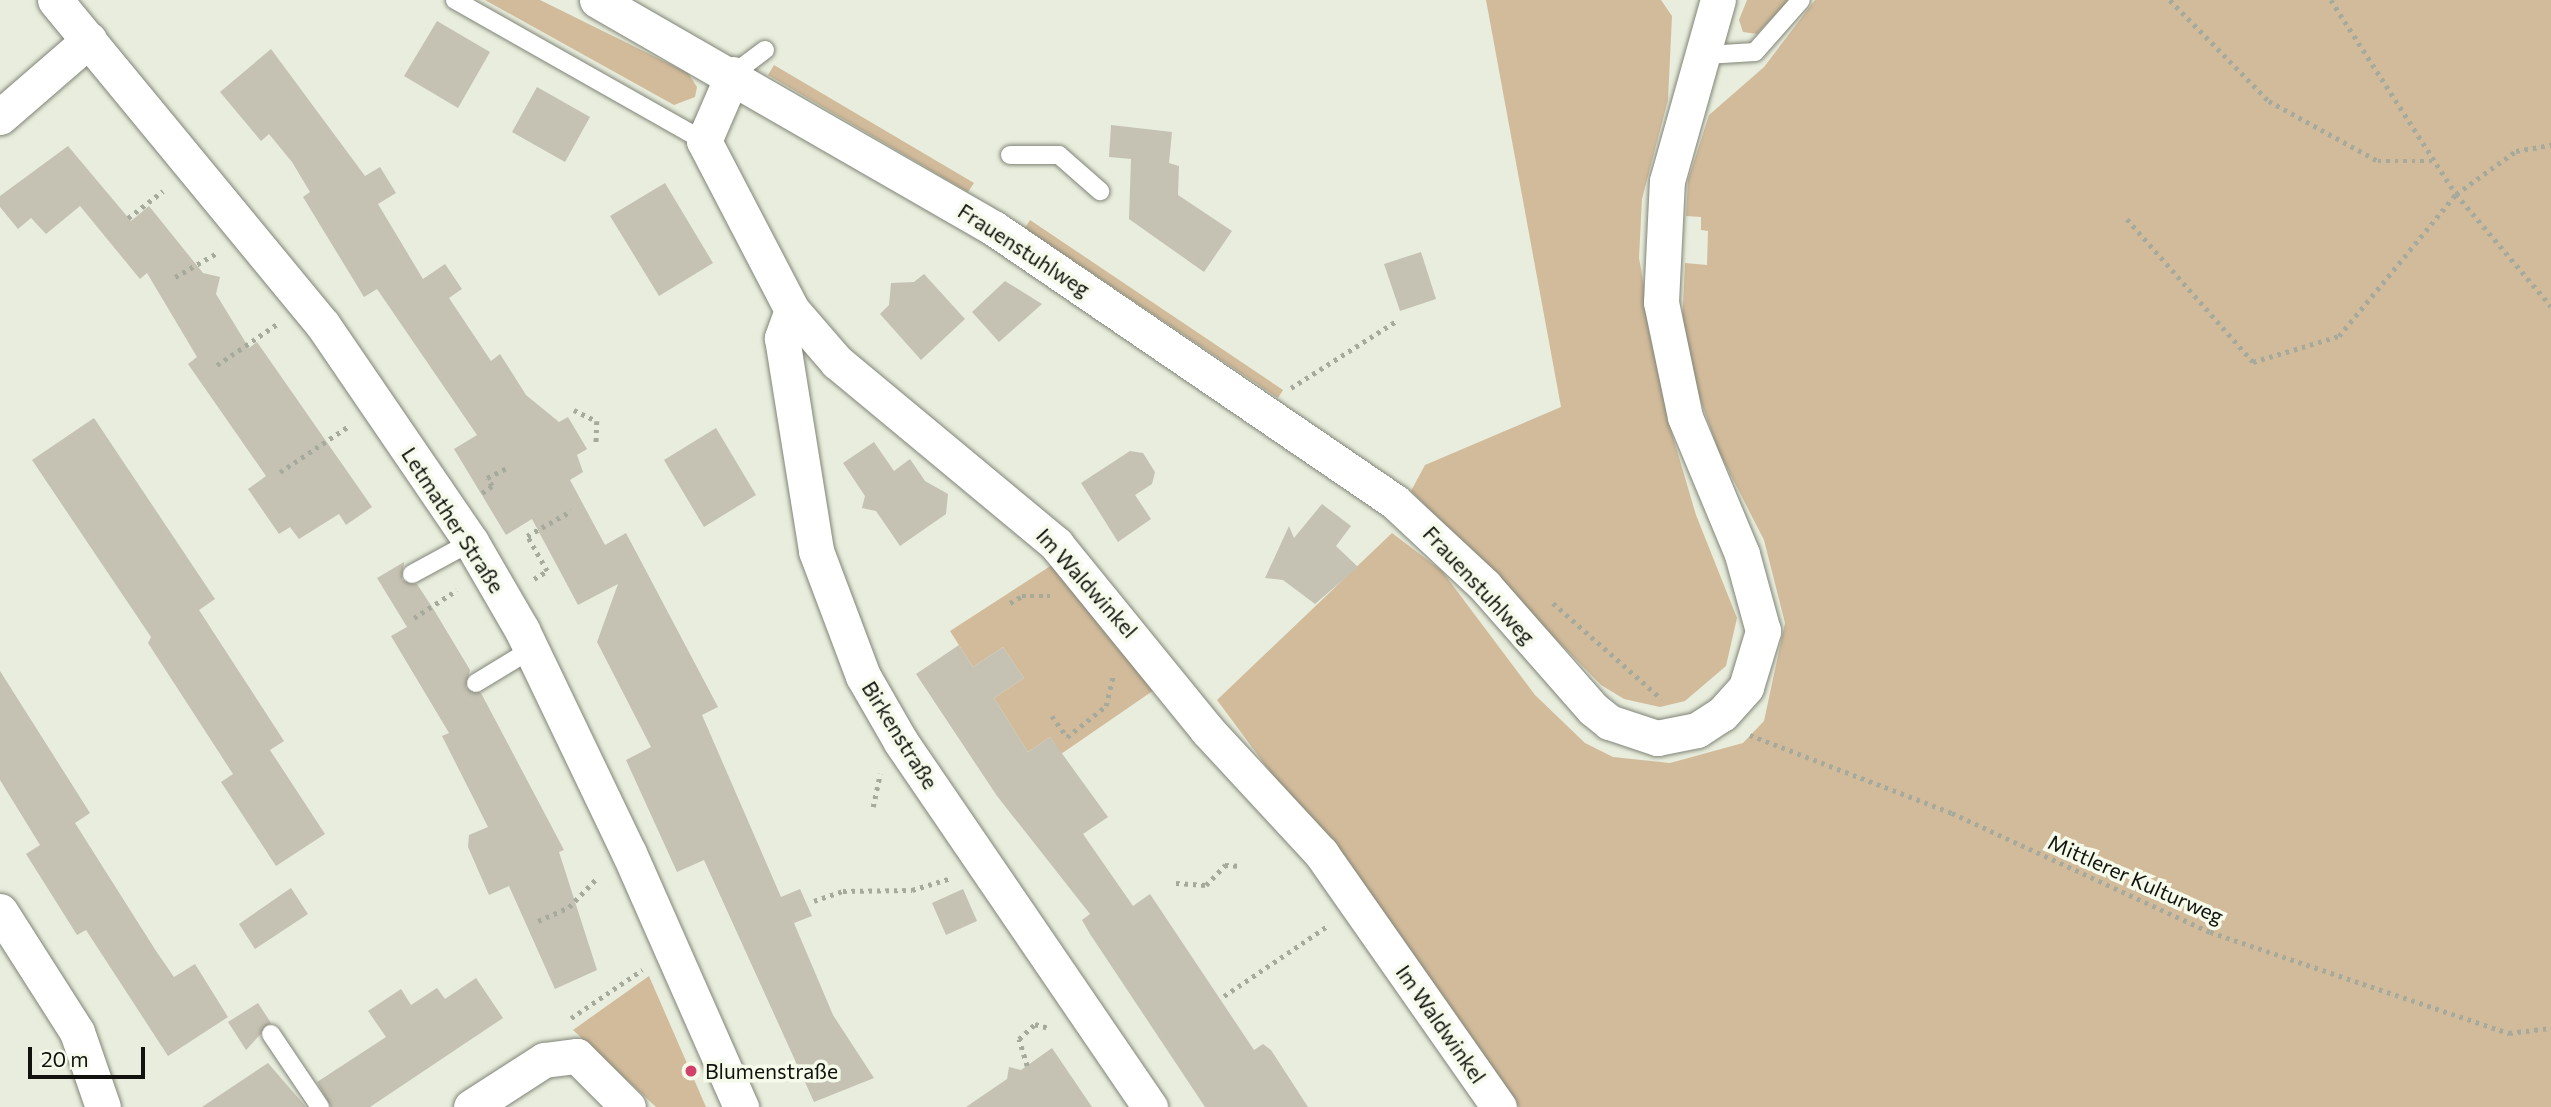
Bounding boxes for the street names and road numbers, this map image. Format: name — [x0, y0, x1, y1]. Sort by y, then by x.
street label: Frauenstuhlweg — [953, 198, 1095, 302]
street label: Letmather Straße — [396, 442, 510, 598]
street label: Frauenstuhlweg — [1418, 521, 1540, 649]
street label: Im Waldwinkel — [1031, 523, 1143, 643]
street label: Birkenstraße — [857, 676, 943, 794]
street label: Mittlerer Kulturweg — [2044, 829, 2228, 929]
street label: Im Waldwinkel — [1391, 960, 1491, 1088]

